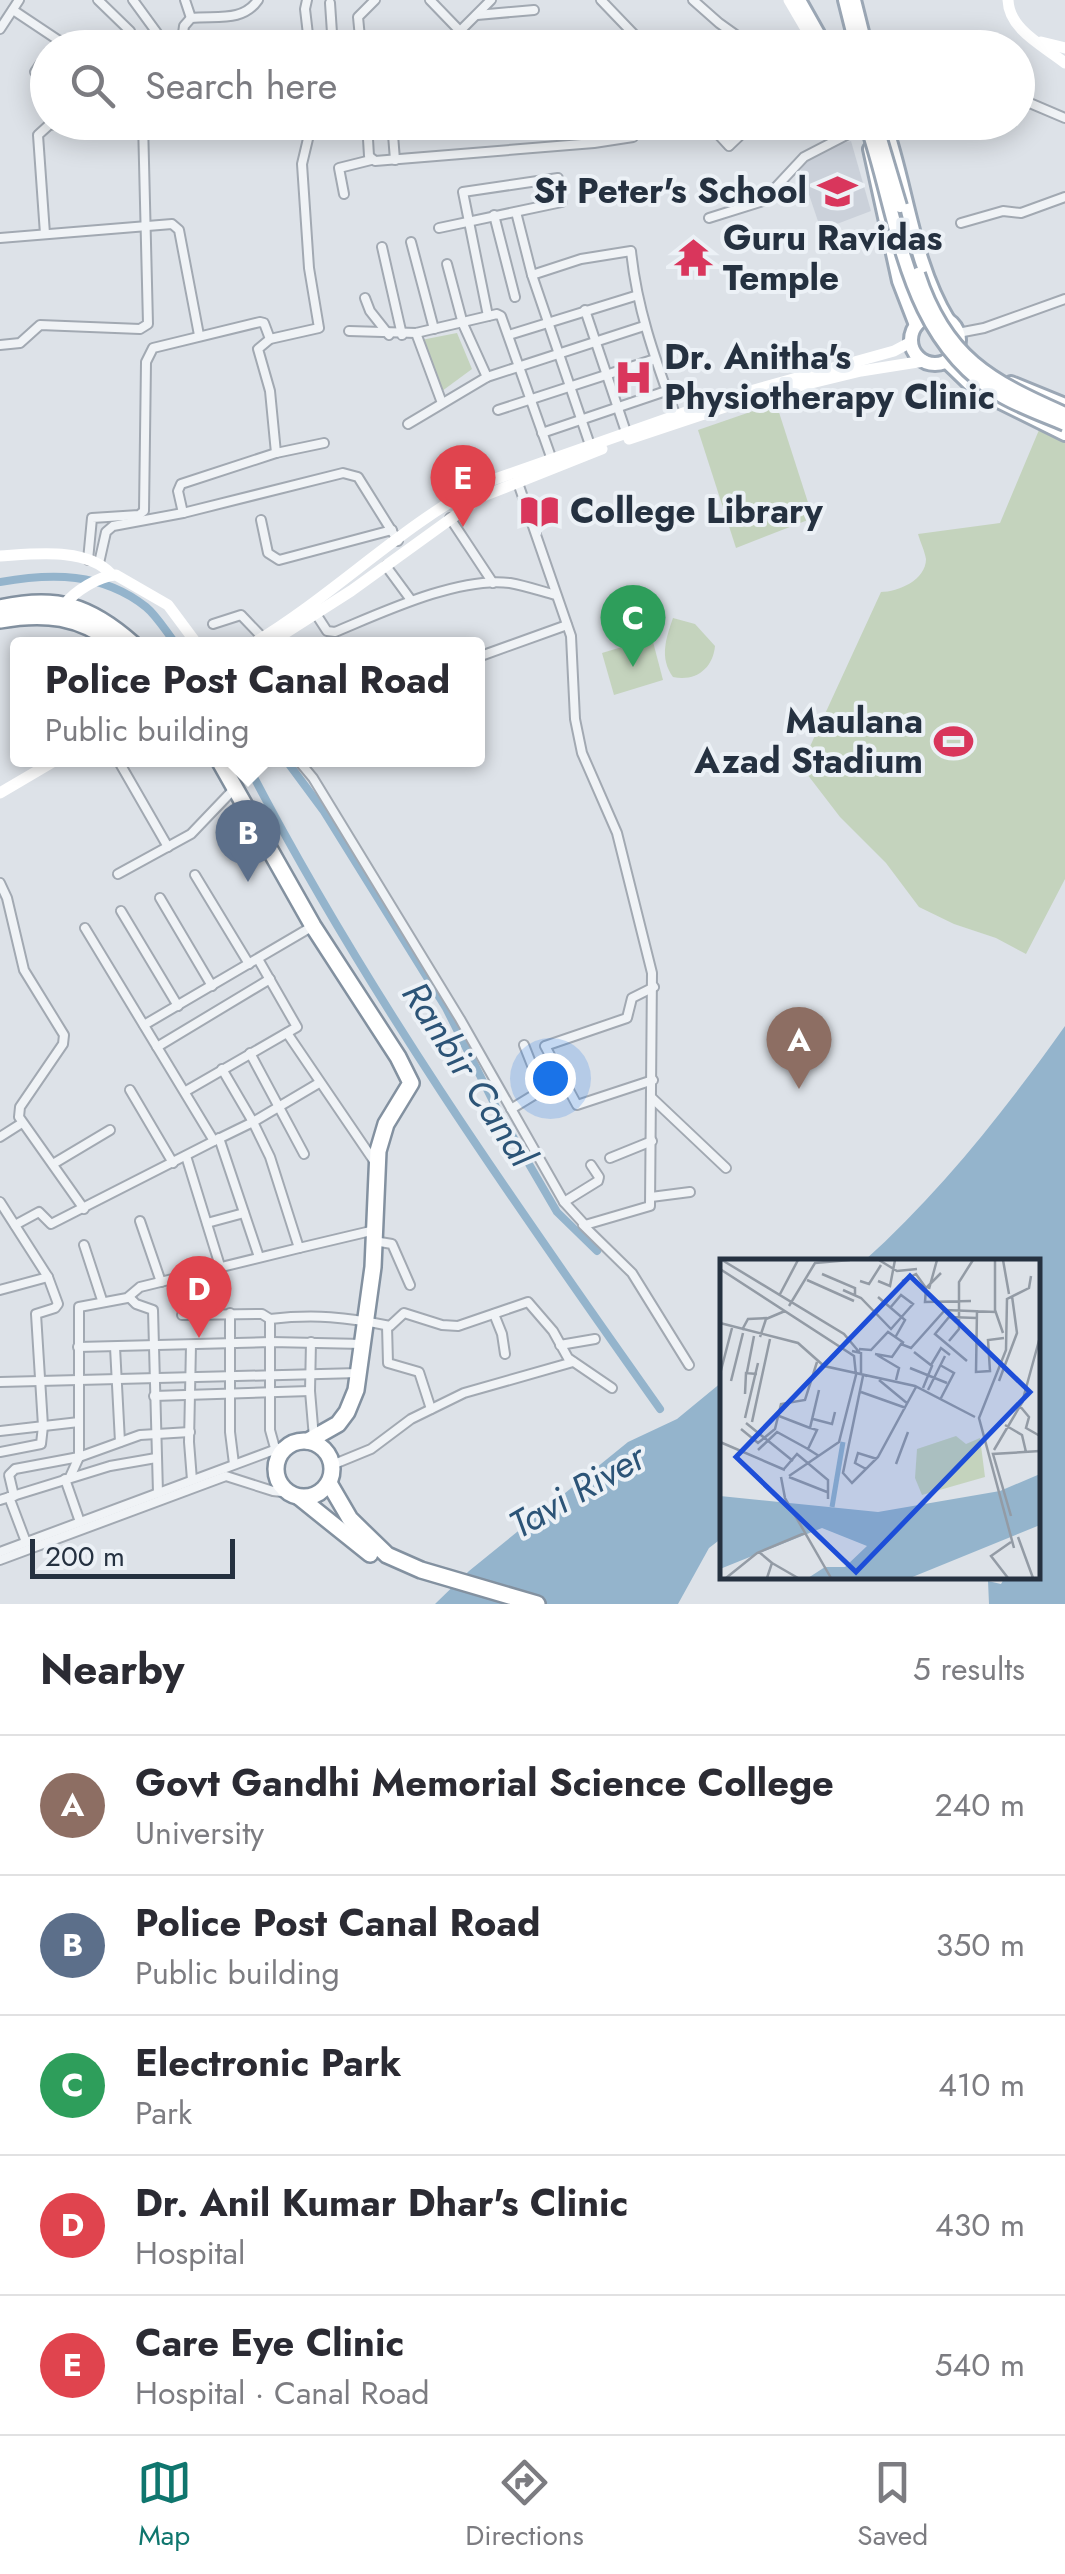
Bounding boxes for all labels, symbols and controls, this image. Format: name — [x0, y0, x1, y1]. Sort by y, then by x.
search box — [30, 30, 1035, 140]
icon: search — [65, 58, 120, 113]
text: Search here — [145, 58, 337, 113]
place label: St Peter's School — [534, 166, 807, 216]
school or university icon: St Peter's School — [816, 170, 858, 212]
place label: Guru Ravidas Temple — [723, 213, 943, 303]
temple icon: Guru Ravidas Temple — [672, 237, 714, 279]
place label: Dr. Anitha's Physiotherapy Clinic — [664, 332, 995, 422]
hospital icon: Dr. Anitha's Physiotherapy Clinic — [613, 356, 655, 398]
pin: E — [430, 444, 496, 527]
place label: College Library — [570, 486, 823, 536]
library icon: College Library — [519, 490, 561, 532]
pin: C — [600, 584, 666, 667]
popup — [10, 637, 485, 767]
text: Police Post Canal Road — [45, 652, 450, 707]
place label: Maulana Azad Stadium — [693, 696, 923, 786]
text: Public building — [45, 707, 250, 753]
sports icon: Maulana Azad Stadium — [932, 720, 974, 762]
pin: B — [216, 800, 280, 882]
water label: Ranbir Canal — [389, 970, 551, 1178]
pin: A — [766, 1006, 832, 1089]
your location — [525, 1053, 576, 1104]
pin: D — [166, 1256, 232, 1338]
inset map — [720, 1259, 1040, 1579]
water label: Tavi River — [499, 1428, 657, 1552]
scale bar — [30, 1534, 235, 1578]
text: 200 m — [45, 1536, 125, 1577]
text: Nearby — [40, 1639, 184, 1700]
text: 5 results — [913, 1646, 1025, 1692]
text: Govt Gandhi Memorial Science College — [135, 1755, 834, 1810]
text: A — [61, 1782, 84, 1828]
text: 240 m — [934, 1782, 1025, 1828]
text: University — [135, 1810, 264, 1856]
text: Police Post Canal Road — [135, 1895, 540, 1950]
text: B — [62, 1922, 83, 1968]
text: 350 m — [936, 1922, 1025, 1968]
text: Public building — [135, 1950, 340, 1996]
text: Electronic Park — [135, 2035, 401, 2090]
text: C — [61, 2062, 84, 2108]
text: 410 m — [938, 2062, 1025, 2108]
text: Park — [135, 2090, 192, 2136]
text: Dr. Anil Kumar Dhar's Clinic — [135, 2175, 628, 2230]
text: D — [61, 2202, 84, 2248]
text: 430 m — [935, 2202, 1025, 2248]
text: Hospital — [135, 2230, 245, 2276]
text: Care Eye Clinic — [135, 2315, 404, 2370]
text: E — [63, 2342, 82, 2388]
text: 540 m — [935, 2342, 1025, 2388]
text: Hospital · Canal Road — [135, 2370, 430, 2416]
tab: Map — [137, 2455, 192, 2556]
tab: Directions — [465, 2455, 584, 2556]
tab: Saved — [857, 2455, 928, 2556]

